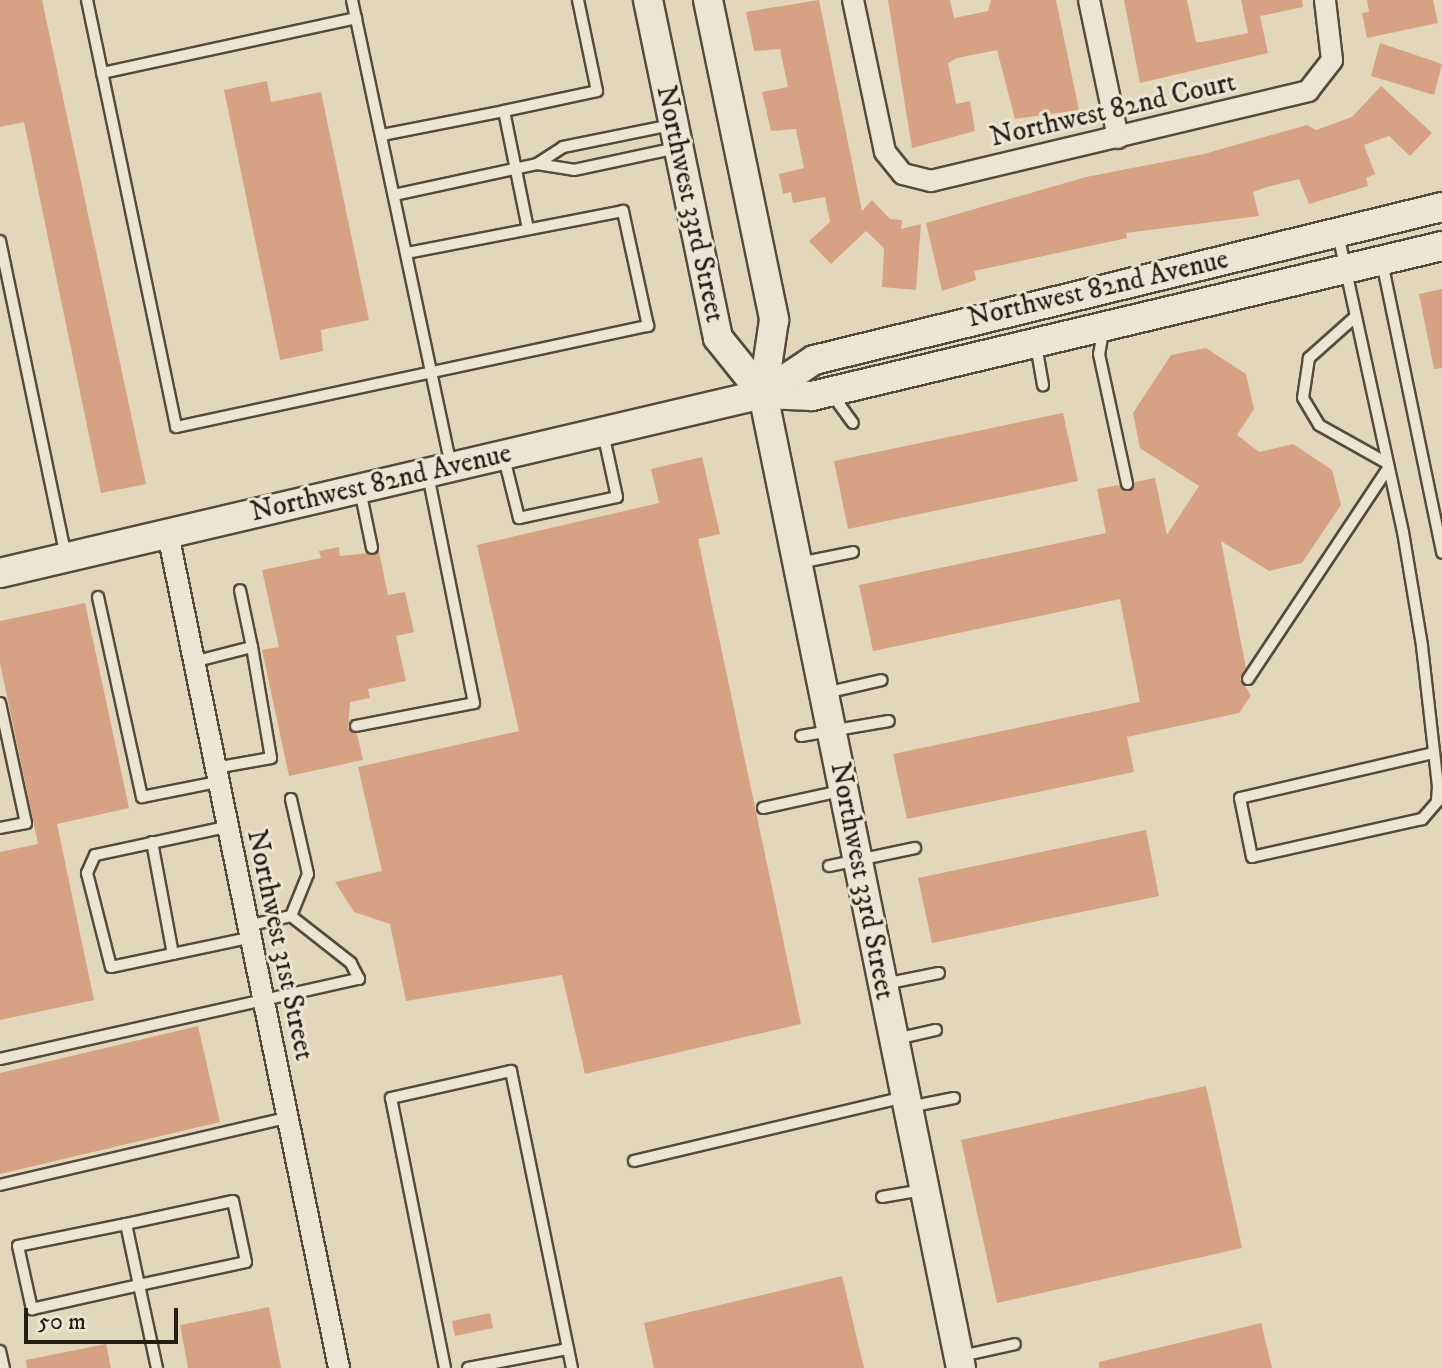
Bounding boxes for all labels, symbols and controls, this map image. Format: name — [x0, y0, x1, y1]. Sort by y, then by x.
street label: Northwest 82nd Court — [987, 65, 1239, 155]
street label: Northwest 33rd Street — [649, 83, 731, 325]
street label: Northwest 82nd Avenue — [964, 243, 1232, 335]
street label: Northwest 82nd Avenue — [247, 437, 515, 529]
street label: Northwest 33rd Street — [823, 759, 901, 1003]
street label: Northwest 31st Street — [239, 827, 321, 1063]
scale bar — [28, 1292, 182, 1342]
text: 50 m — [38, 1307, 86, 1337]

